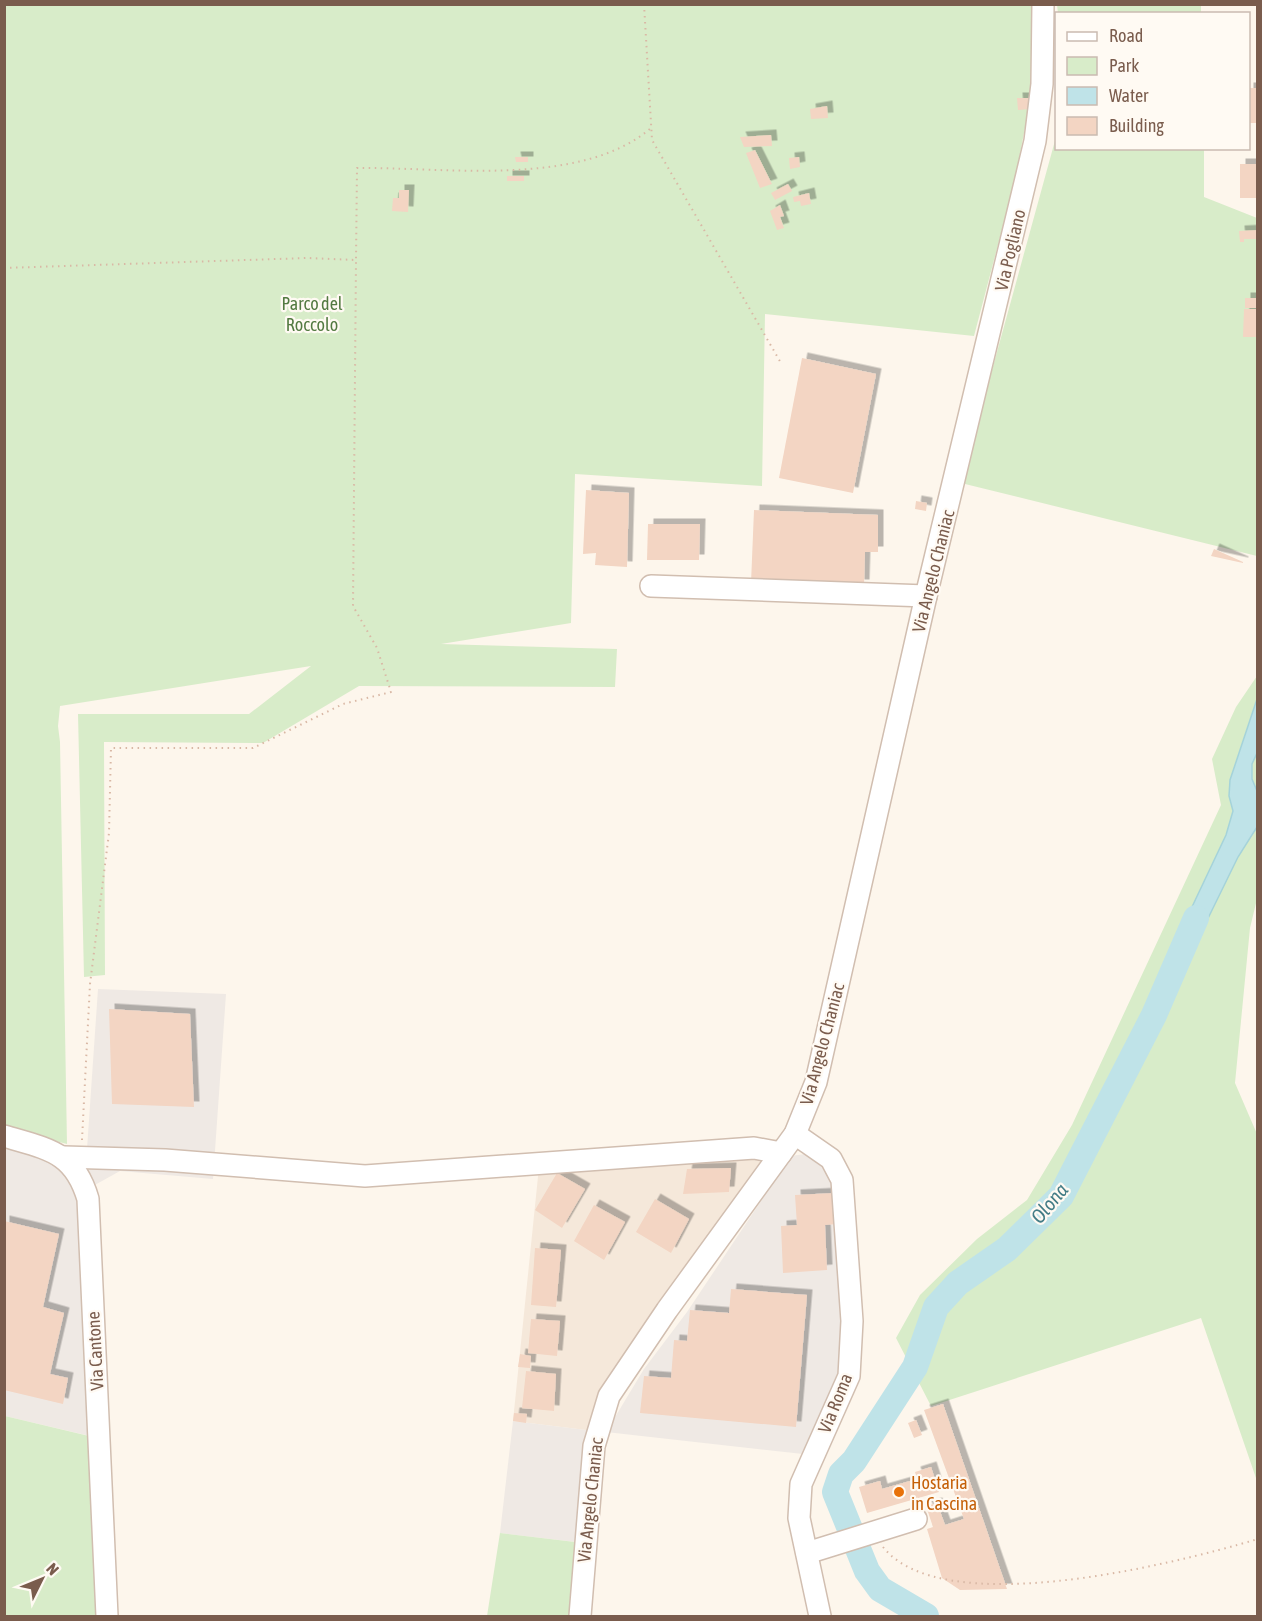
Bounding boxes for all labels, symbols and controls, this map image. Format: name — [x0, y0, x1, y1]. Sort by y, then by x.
legend — [1055, 12, 1250, 150]
text: Road — [1109, 25, 1143, 46]
text: Park — [1109, 55, 1139, 76]
text: Water — [1109, 85, 1149, 106]
text: Building — [1109, 115, 1164, 136]
street label: Via Pogliano — [990, 207, 1030, 293]
park label: Parco del Roccolo — [281, 293, 343, 335]
street label: Via Angelo Chaniac — [908, 507, 958, 634]
street label: Via Angelo Chaniac — [796, 980, 848, 1107]
water label: Olona — [1026, 1178, 1072, 1228]
street label: Via Cantone — [82, 1311, 108, 1391]
street label: Via Roma — [814, 1370, 856, 1436]
street label: Via Angelo Chaniac — [573, 1436, 607, 1564]
place label: Hostaria in Cascina — [911, 1472, 977, 1514]
marker: Hostaria in Cascina — [892, 1485, 906, 1499]
north arrow — [12, 1549, 72, 1609]
text: N — [43, 1559, 63, 1578]

